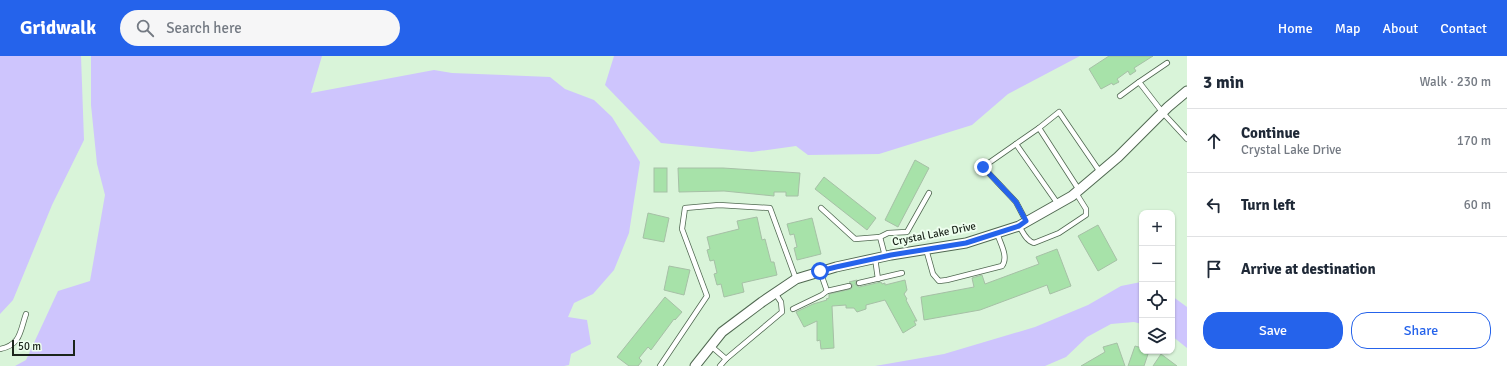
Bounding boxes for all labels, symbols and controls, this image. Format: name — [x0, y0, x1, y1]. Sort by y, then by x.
search box — [120, 10, 400, 46]
text: Gridwalk — [20, 16, 96, 40]
icon: search — [134, 17, 156, 39]
text: Search here — [166, 19, 242, 37]
text: Home — [1278, 20, 1313, 37]
text: Map — [1335, 20, 1360, 37]
text: About — [1382, 20, 1418, 37]
text: Contact — [1440, 20, 1487, 37]
text: 3 min — [1203, 72, 1244, 93]
text: Walk · 230 m — [1420, 74, 1491, 90]
text: Continue — [1241, 124, 1300, 142]
icon: ahead — [1203, 130, 1225, 152]
text: 170 m — [1457, 133, 1491, 149]
text: Crystal Lake Drive — [1241, 142, 1342, 158]
route end — [974, 158, 992, 176]
icon: left — [1203, 194, 1225, 216]
text: Turn left — [1241, 196, 1295, 214]
text: 60 m — [1464, 197, 1491, 213]
map controls — [1139, 210, 1175, 354]
button: + — [1139, 210, 1175, 246]
street label: Crystal Lake Drive — [891, 220, 977, 248]
button: − — [1139, 246, 1175, 282]
icon: arrive — [1203, 258, 1225, 280]
text: Arrive at destination — [1241, 260, 1376, 278]
route start — [811, 262, 829, 280]
button: locate — [1139, 282, 1175, 318]
button: Save — [1203, 312, 1343, 349]
button: Share — [1351, 312, 1491, 349]
button: layers — [1139, 318, 1175, 354]
scale bar — [12, 338, 75, 357]
text: 50 m — [18, 340, 41, 353]

